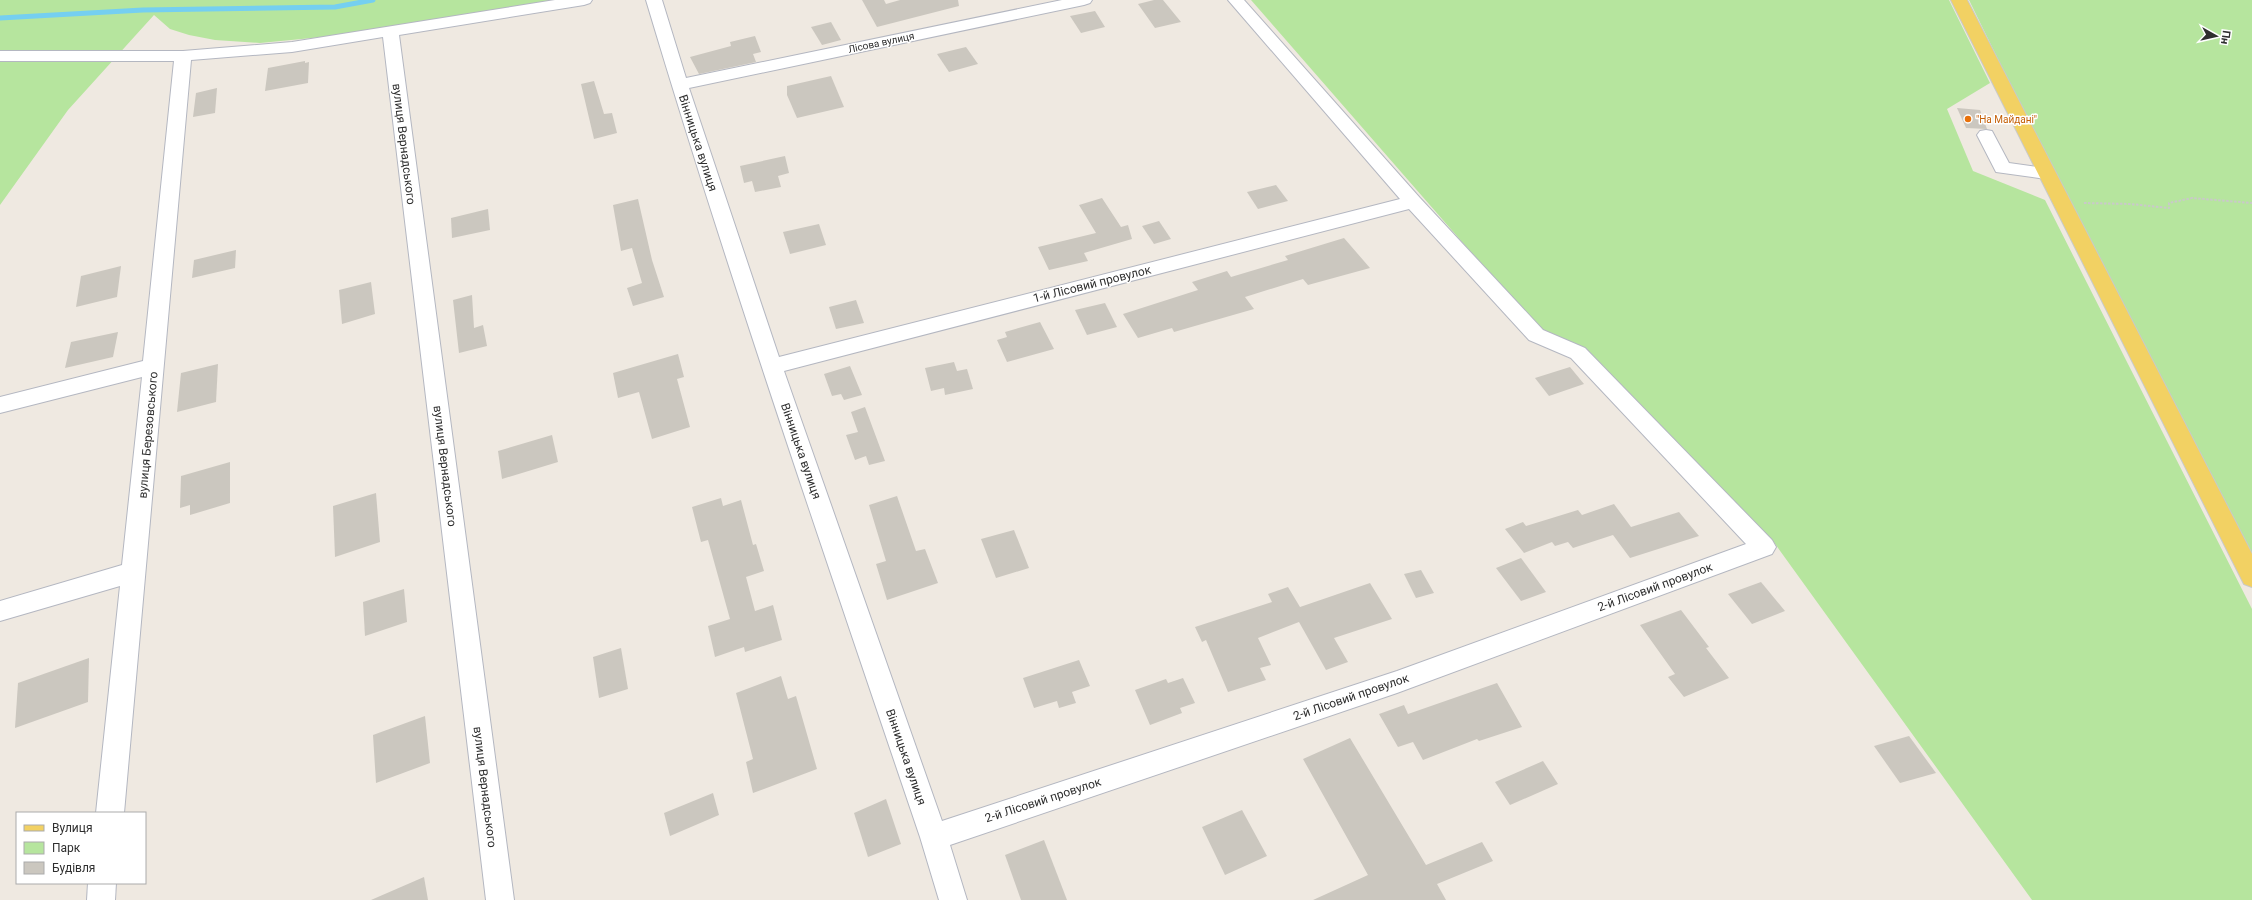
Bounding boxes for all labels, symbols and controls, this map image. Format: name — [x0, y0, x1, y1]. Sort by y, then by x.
north arrow — [2196, 16, 2236, 56]
text: Пн — [2218, 29, 2233, 45]
street label: Лісова вулиця — [847, 30, 915, 55]
street label: вулиця Вернадського — [390, 83, 418, 205]
street label: Вінницька вулиця — [676, 93, 720, 193]
marker: "На Майдані" — [1963, 114, 1973, 124]
place label: "На Майдані" — [1976, 114, 2037, 125]
street label: 1-й Лісовий провулок — [1032, 262, 1153, 305]
street label: вулиця Березовського — [135, 371, 161, 499]
street label: Вінницька вулиця — [778, 401, 824, 501]
street label: вулиця Вернадського — [431, 405, 459, 527]
street label: 2-й Лісовий провулок — [1596, 560, 1715, 614]
street label: 2-й Лісовий провулок — [1291, 670, 1411, 723]
street label: Вінницька вулиця — [883, 707, 929, 807]
street label: вулиця Вернадського — [471, 726, 499, 848]
street label: 2-й Лісовий провулок — [983, 774, 1103, 825]
legend — [16, 812, 146, 884]
text: Вулиця — [52, 821, 93, 835]
text: Парк — [52, 841, 81, 855]
text: Будівля — [52, 861, 95, 875]

